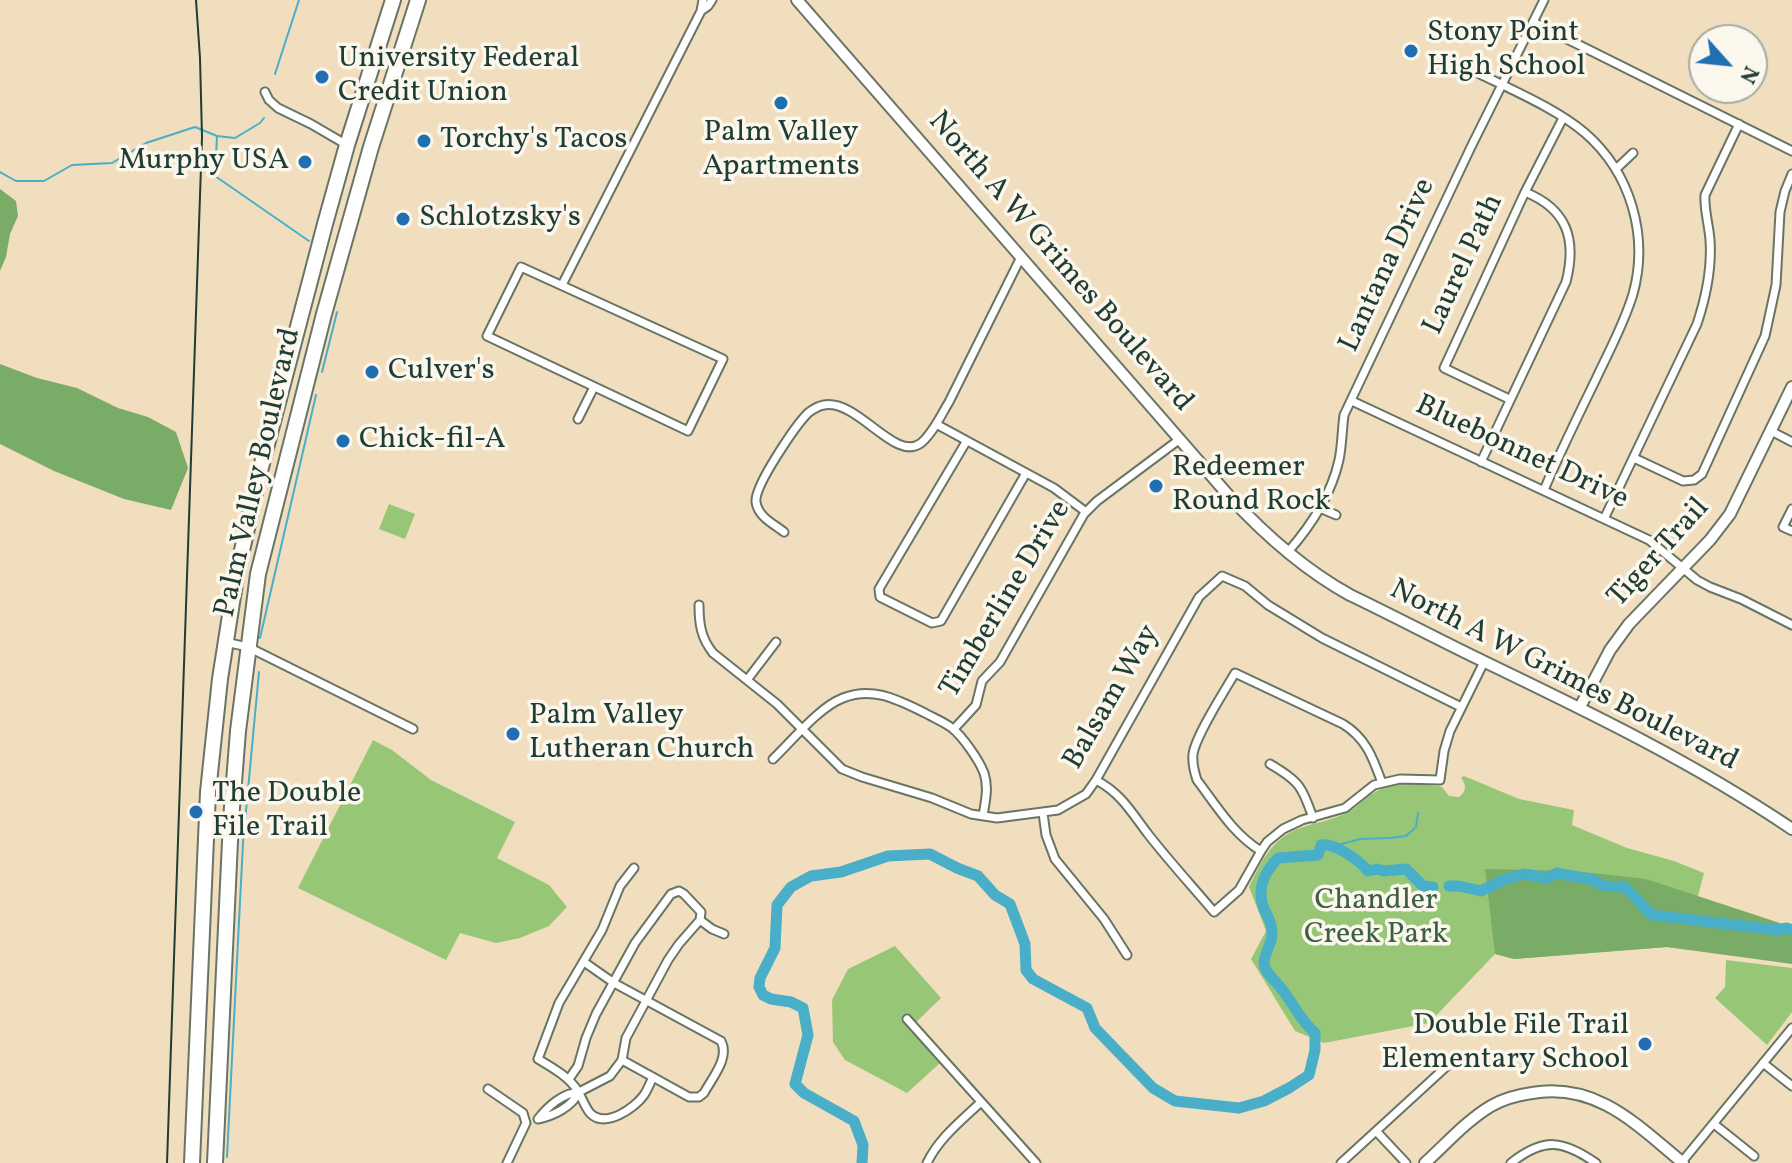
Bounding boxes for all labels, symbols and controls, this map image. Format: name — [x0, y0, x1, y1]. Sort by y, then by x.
place label: Stony Point High School — [1427, 16, 1586, 86]
north arrow — [1688, 24, 1768, 104]
place label: University Federal Credit Union — [338, 42, 579, 112]
marker: Stony Point High School — [1402, 42, 1420, 60]
text: N — [1731, 60, 1765, 88]
marker: University Federal Credit Union — [313, 68, 331, 86]
marker: Palm Valley Apartments — [772, 94, 790, 112]
street label: North A W Grimes Boulevard — [919, 105, 1199, 421]
place label: Palm Valley Apartments — [702, 116, 860, 186]
place label: Torchy's Tacos — [440, 123, 627, 159]
marker: Torchy's Tacos — [415, 132, 433, 150]
place label: Murphy USA — [118, 144, 289, 180]
marker: Murphy USA — [296, 153, 314, 171]
street label: Lantana Drive — [1333, 174, 1445, 358]
street label: Laurel Path — [1417, 189, 1513, 341]
place label: Schlotzsky's — [419, 201, 581, 237]
marker: Schlotzsky's — [394, 210, 412, 228]
street label: Palm Valley Boulevard — [209, 325, 311, 621]
place label: Culver's — [388, 354, 495, 390]
marker: Culver's — [363, 363, 381, 381]
street label: Bluebonnet Drive — [1409, 389, 1633, 519]
place label: Chick-fil-A — [359, 423, 506, 459]
marker: Chick-fil-A — [334, 432, 352, 450]
place label: Redeemer Round Rock — [1172, 451, 1331, 522]
marker: Redeemer Round Rock — [1147, 477, 1165, 495]
street label: Tiger Trail — [1601, 492, 1719, 616]
street label: Timberline Drive — [934, 495, 1080, 705]
street label: North A W Grimes Boulevard — [1383, 573, 1743, 781]
street label: Balsam Way — [1057, 619, 1169, 777]
place label: Palm Valley Lutheran Church — [529, 699, 754, 770]
marker: Palm Valley Lutheran Church — [504, 725, 522, 743]
place label: The Double File Trail — [212, 777, 361, 848]
marker: The Double File Trail — [187, 803, 205, 821]
park label: Chandler Creek Park — [1304, 884, 1448, 954]
place label: Double File Trail Elementary School — [1381, 1009, 1629, 1080]
marker: Double File Trail Elementary School — [1636, 1035, 1654, 1053]

